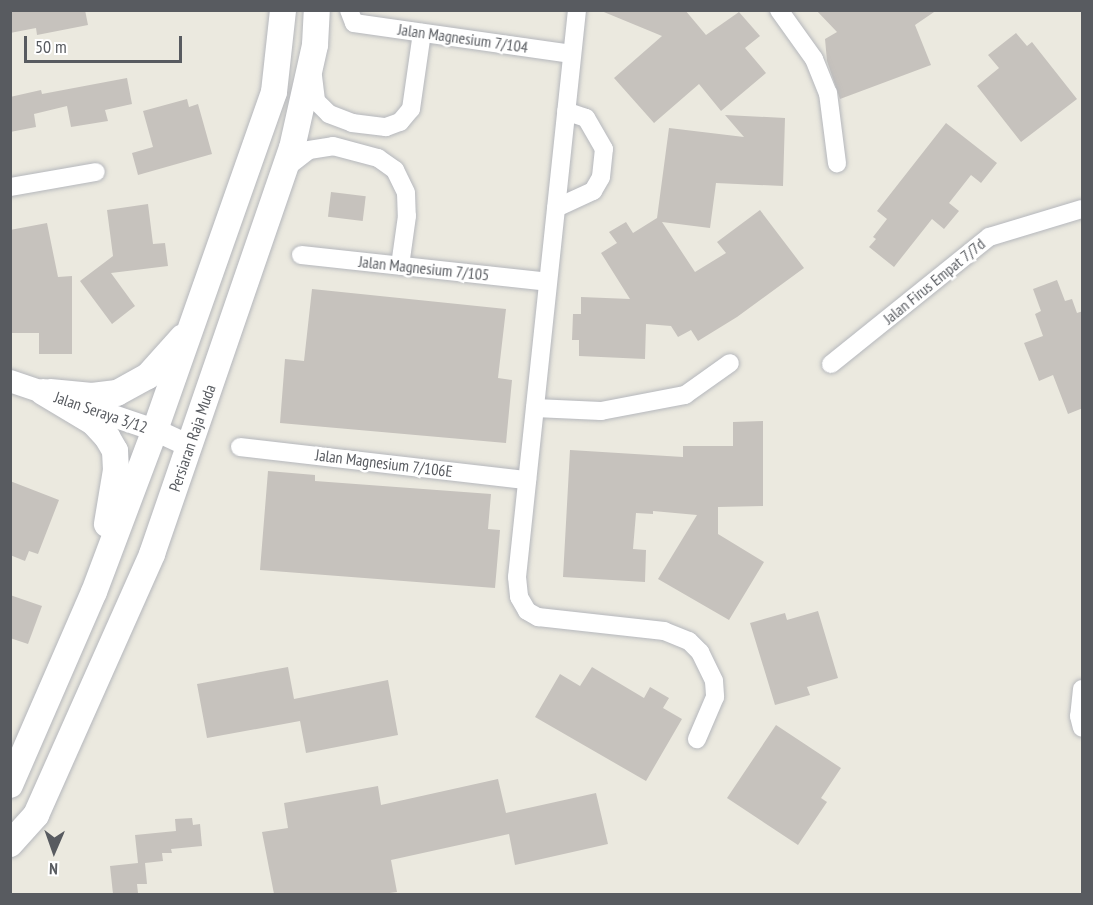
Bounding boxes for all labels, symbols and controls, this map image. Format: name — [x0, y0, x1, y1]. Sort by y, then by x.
street label: Jalan Magnesium 7/104 — [397, 19, 529, 57]
scale bar — [27, 24, 184, 62]
text: 50 m — [35, 35, 67, 58]
street label: Jalan Firus Empat 7/7d — [879, 234, 989, 328]
street label: Jalan Magnesium 7/105 — [358, 252, 490, 284]
street label: Persiaran Raja Muda — [165, 382, 219, 494]
street label: Jalan Seraya 3/12 — [52, 387, 150, 437]
street label: Jalan Magnesium 7/106E — [314, 445, 454, 481]
north arrow — [24, 821, 84, 881]
text: N — [49, 859, 58, 879]

